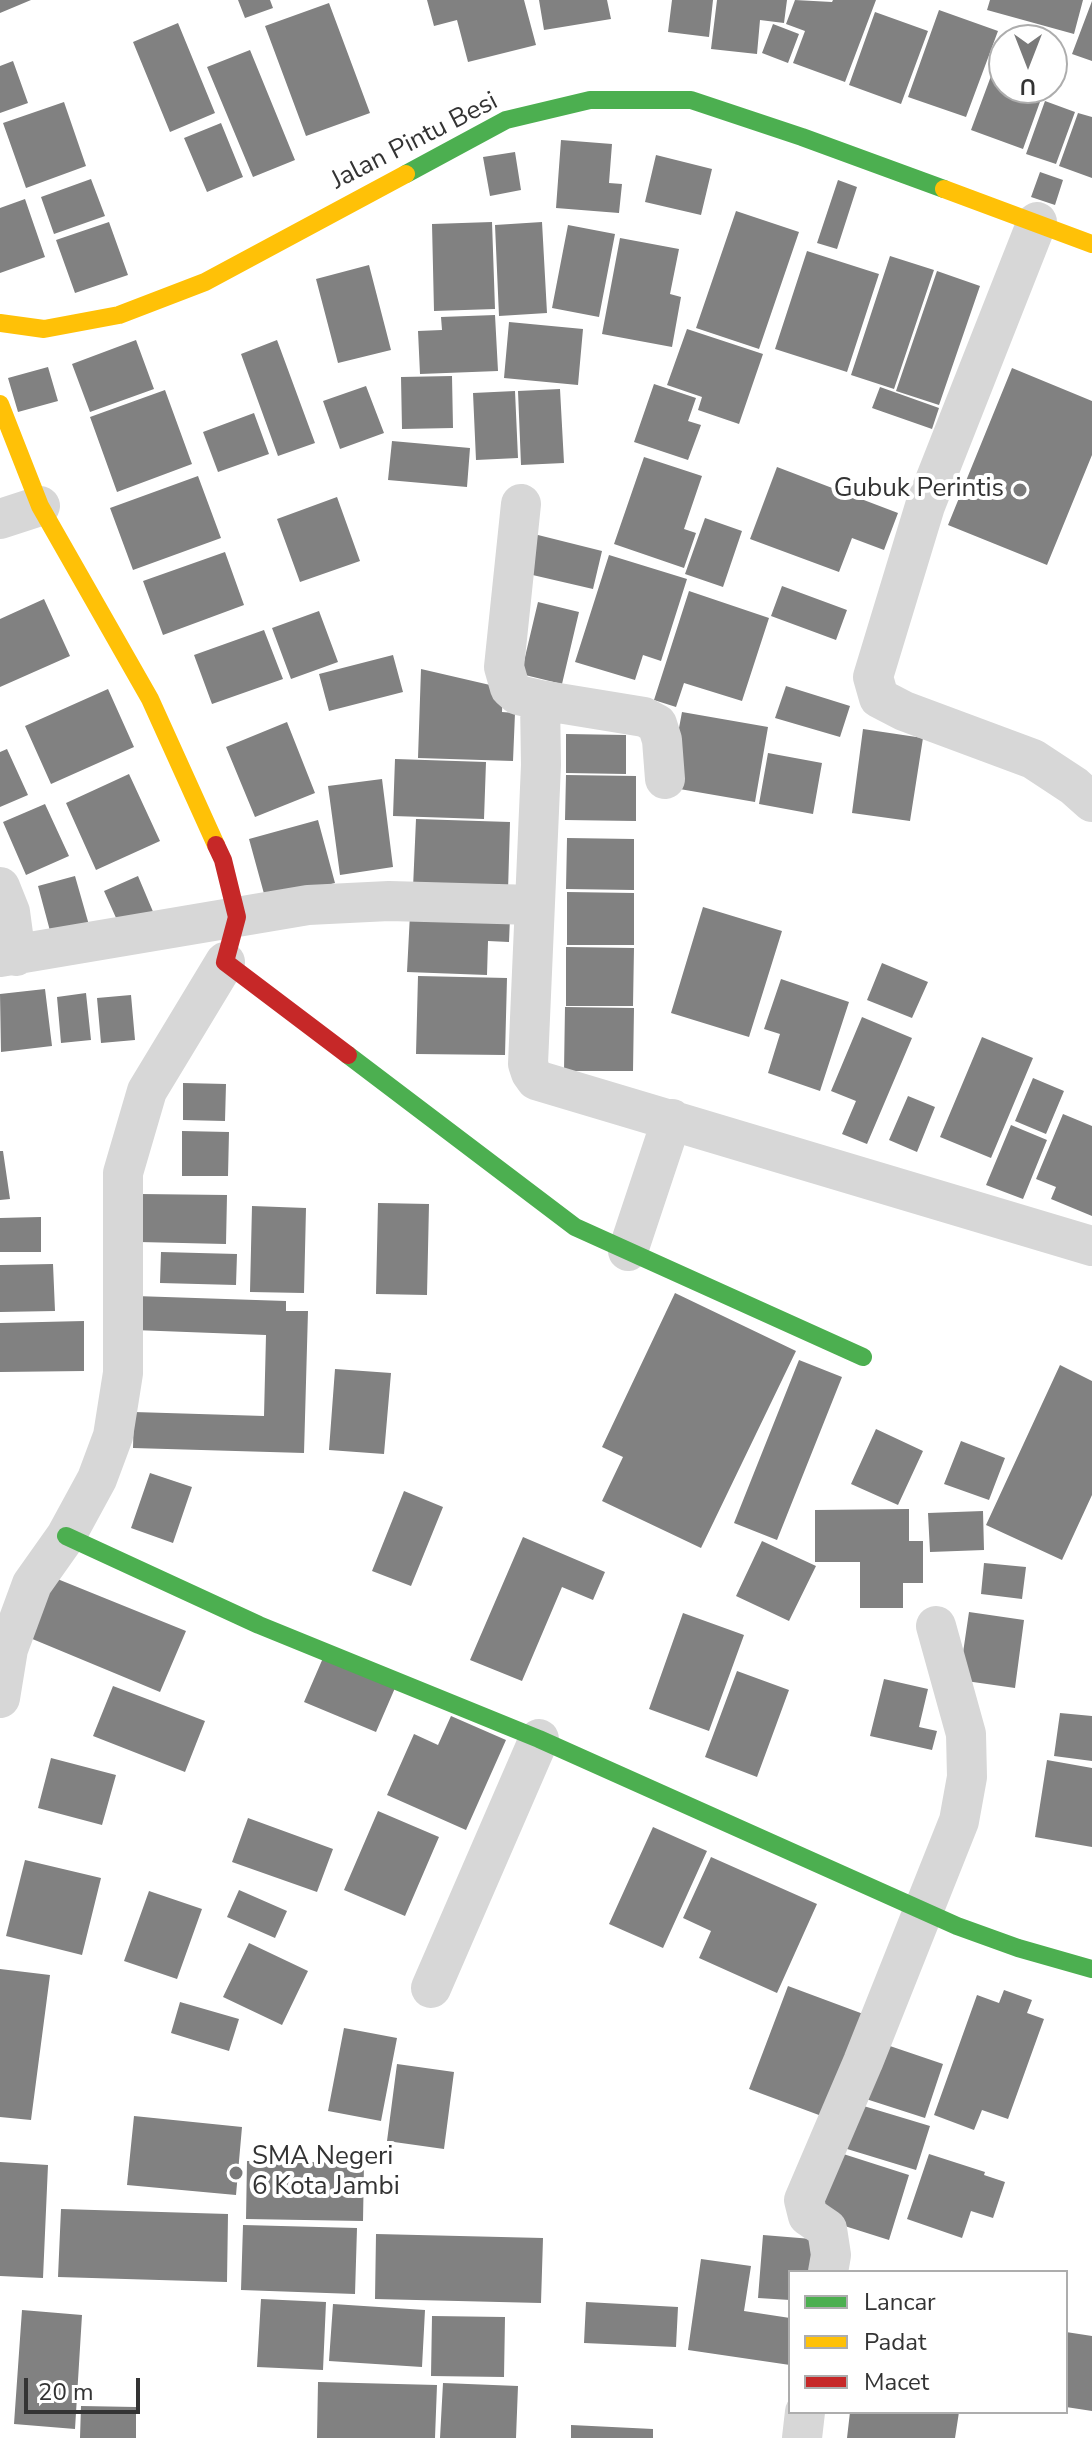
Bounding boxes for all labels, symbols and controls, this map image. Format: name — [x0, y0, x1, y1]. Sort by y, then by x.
north arrow — [988, 24, 1068, 104]
text: U — [1020, 71, 1036, 101]
street label: Jalan Pintu Besi — [327, 87, 503, 197]
place label: Gubuk Perintis — [834, 474, 1004, 506]
marker: Gubuk Perintis — [1011, 481, 1029, 499]
place label: SMA Negeri 6 Kota Jambi — [252, 2142, 400, 2204]
marker: SMA Negeri 6 Kota Jambi — [227, 2164, 245, 2182]
legend — [788, 2270, 1068, 2414]
text: Lancar — [864, 2286, 936, 2318]
text: Padat — [864, 2326, 926, 2358]
scale bar — [28, 2362, 144, 2412]
text: Macet — [864, 2366, 929, 2398]
text: 20 m — [38, 2376, 94, 2408]

